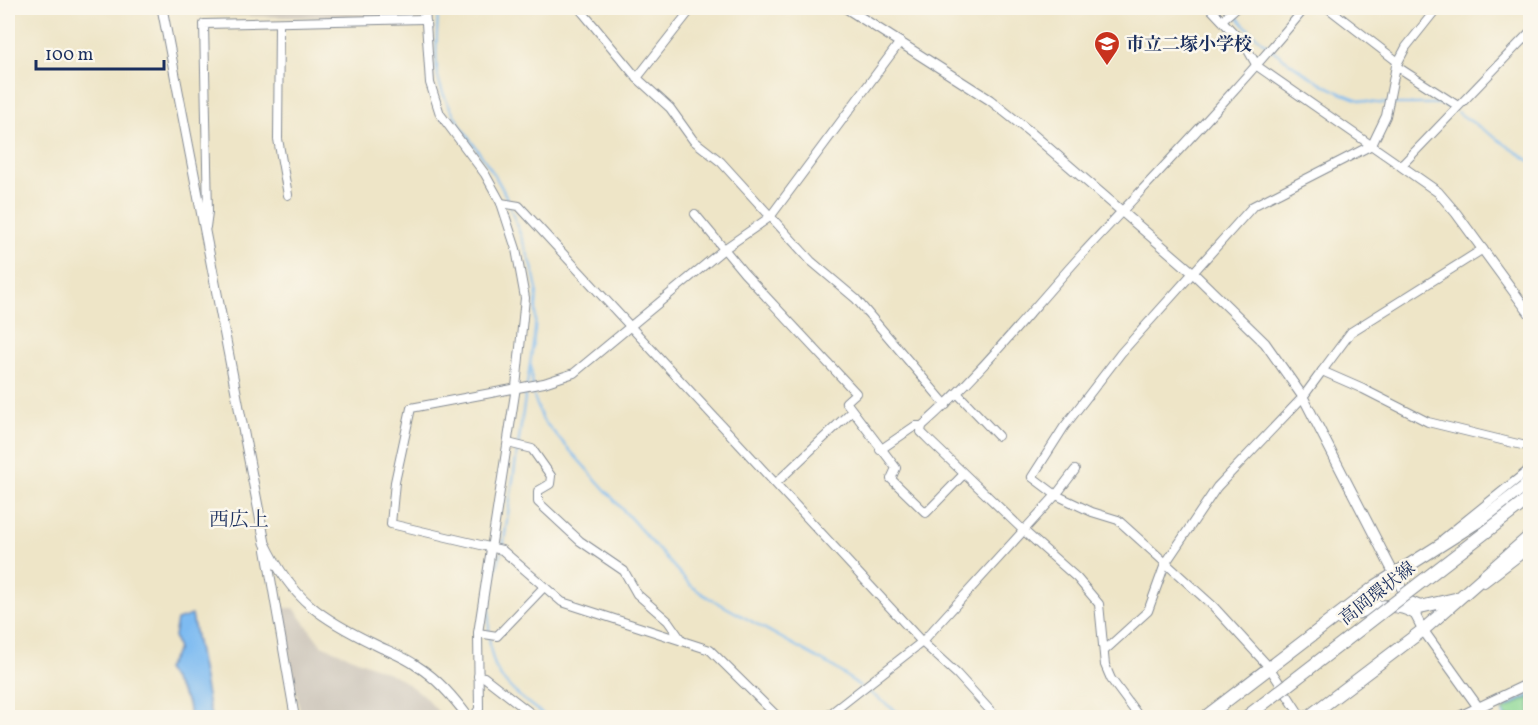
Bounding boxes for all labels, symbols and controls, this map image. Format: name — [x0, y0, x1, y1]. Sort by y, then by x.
school or university icon: 市立二塚小学校 — [1092, 29, 1122, 67]
scale bar — [36, 33, 164, 71]
place label: 市立二塚小学校 — [1126, 33, 1252, 58]
text: 100 m — [45, 43, 94, 68]
district label: 西広上 — [209, 507, 269, 535]
street label: 高岡環状線 — [1335, 557, 1421, 632]

